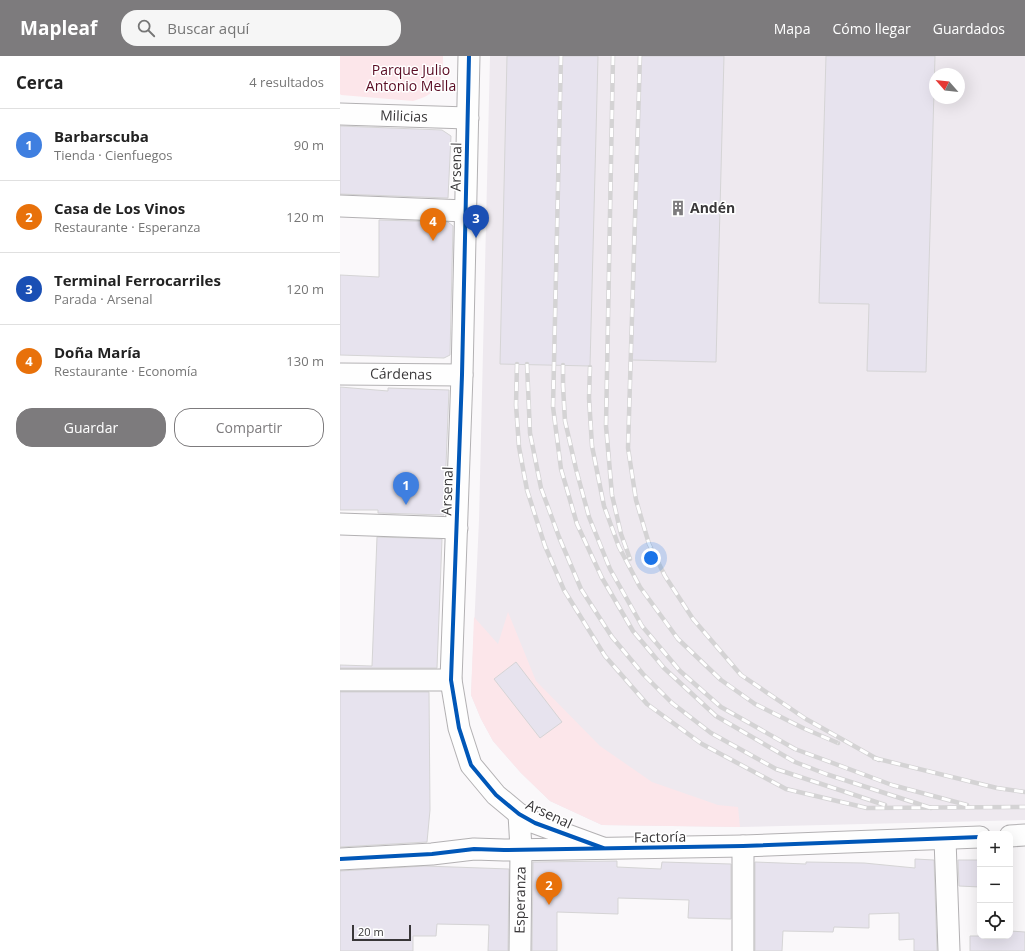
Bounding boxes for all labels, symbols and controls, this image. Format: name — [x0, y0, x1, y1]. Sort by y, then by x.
search box — [121, 10, 401, 46]
text: Mapleaf — [20, 15, 97, 41]
icon: search — [135, 17, 157, 39]
text: Buscar aquí — [167, 18, 249, 38]
text: Mapa — [774, 19, 810, 38]
text: Cómo llegar — [832, 19, 911, 38]
text: Guardados — [933, 19, 1005, 38]
park label: Parque Julio Antonio Mella — [366, 60, 456, 95]
north arrow — [929, 68, 965, 104]
text: Cerca — [16, 71, 64, 94]
text: 4 resultados — [249, 73, 324, 91]
street label: Milicias — [380, 105, 429, 126]
text: Barbarscuba — [54, 126, 149, 146]
text: 1 — [25, 136, 33, 154]
text: 90 m — [294, 136, 324, 154]
street label: Arsenal — [446, 142, 465, 192]
text: Tienda · Cienfuegos — [54, 146, 173, 164]
text: Casa de Los Vinos — [54, 198, 185, 218]
place label: Andén — [690, 198, 735, 217]
building icon: Andén — [669, 199, 687, 217]
pin: 3 — [463, 205, 489, 238]
text: 2 — [25, 208, 33, 226]
text: 120 m — [286, 208, 324, 226]
pin: 4 — [420, 208, 446, 241]
text: Restaurante · Esperanza — [54, 218, 200, 236]
text: Terminal Ferrocarriles — [54, 270, 221, 290]
text: 3 — [25, 280, 33, 298]
text: 120 m — [286, 280, 324, 298]
text: Parada · Arsenal — [54, 290, 152, 308]
text: Doña María — [54, 342, 141, 362]
text: 4 — [25, 352, 33, 370]
text: 130 m — [286, 352, 324, 370]
text: Restaurante · Economía — [54, 362, 198, 380]
street label: Cárdenas — [370, 363, 432, 384]
button: Guardar — [16, 408, 166, 447]
button: Compartir — [174, 408, 324, 447]
street label: Arsenal — [436, 466, 457, 516]
pin: 1 — [393, 472, 419, 505]
your location — [641, 548, 661, 568]
street label: Arsenal — [523, 795, 575, 833]
street label: Factoría — [634, 827, 686, 846]
map controls — [977, 831, 1013, 939]
button: + — [977, 831, 1013, 867]
street label: Esperanza — [509, 866, 530, 934]
button: − — [977, 867, 1013, 903]
pin: 2 — [536, 872, 562, 905]
button: locate — [977, 903, 1013, 939]
scale bar — [352, 923, 411, 942]
text: 20 m — [358, 924, 384, 939]

